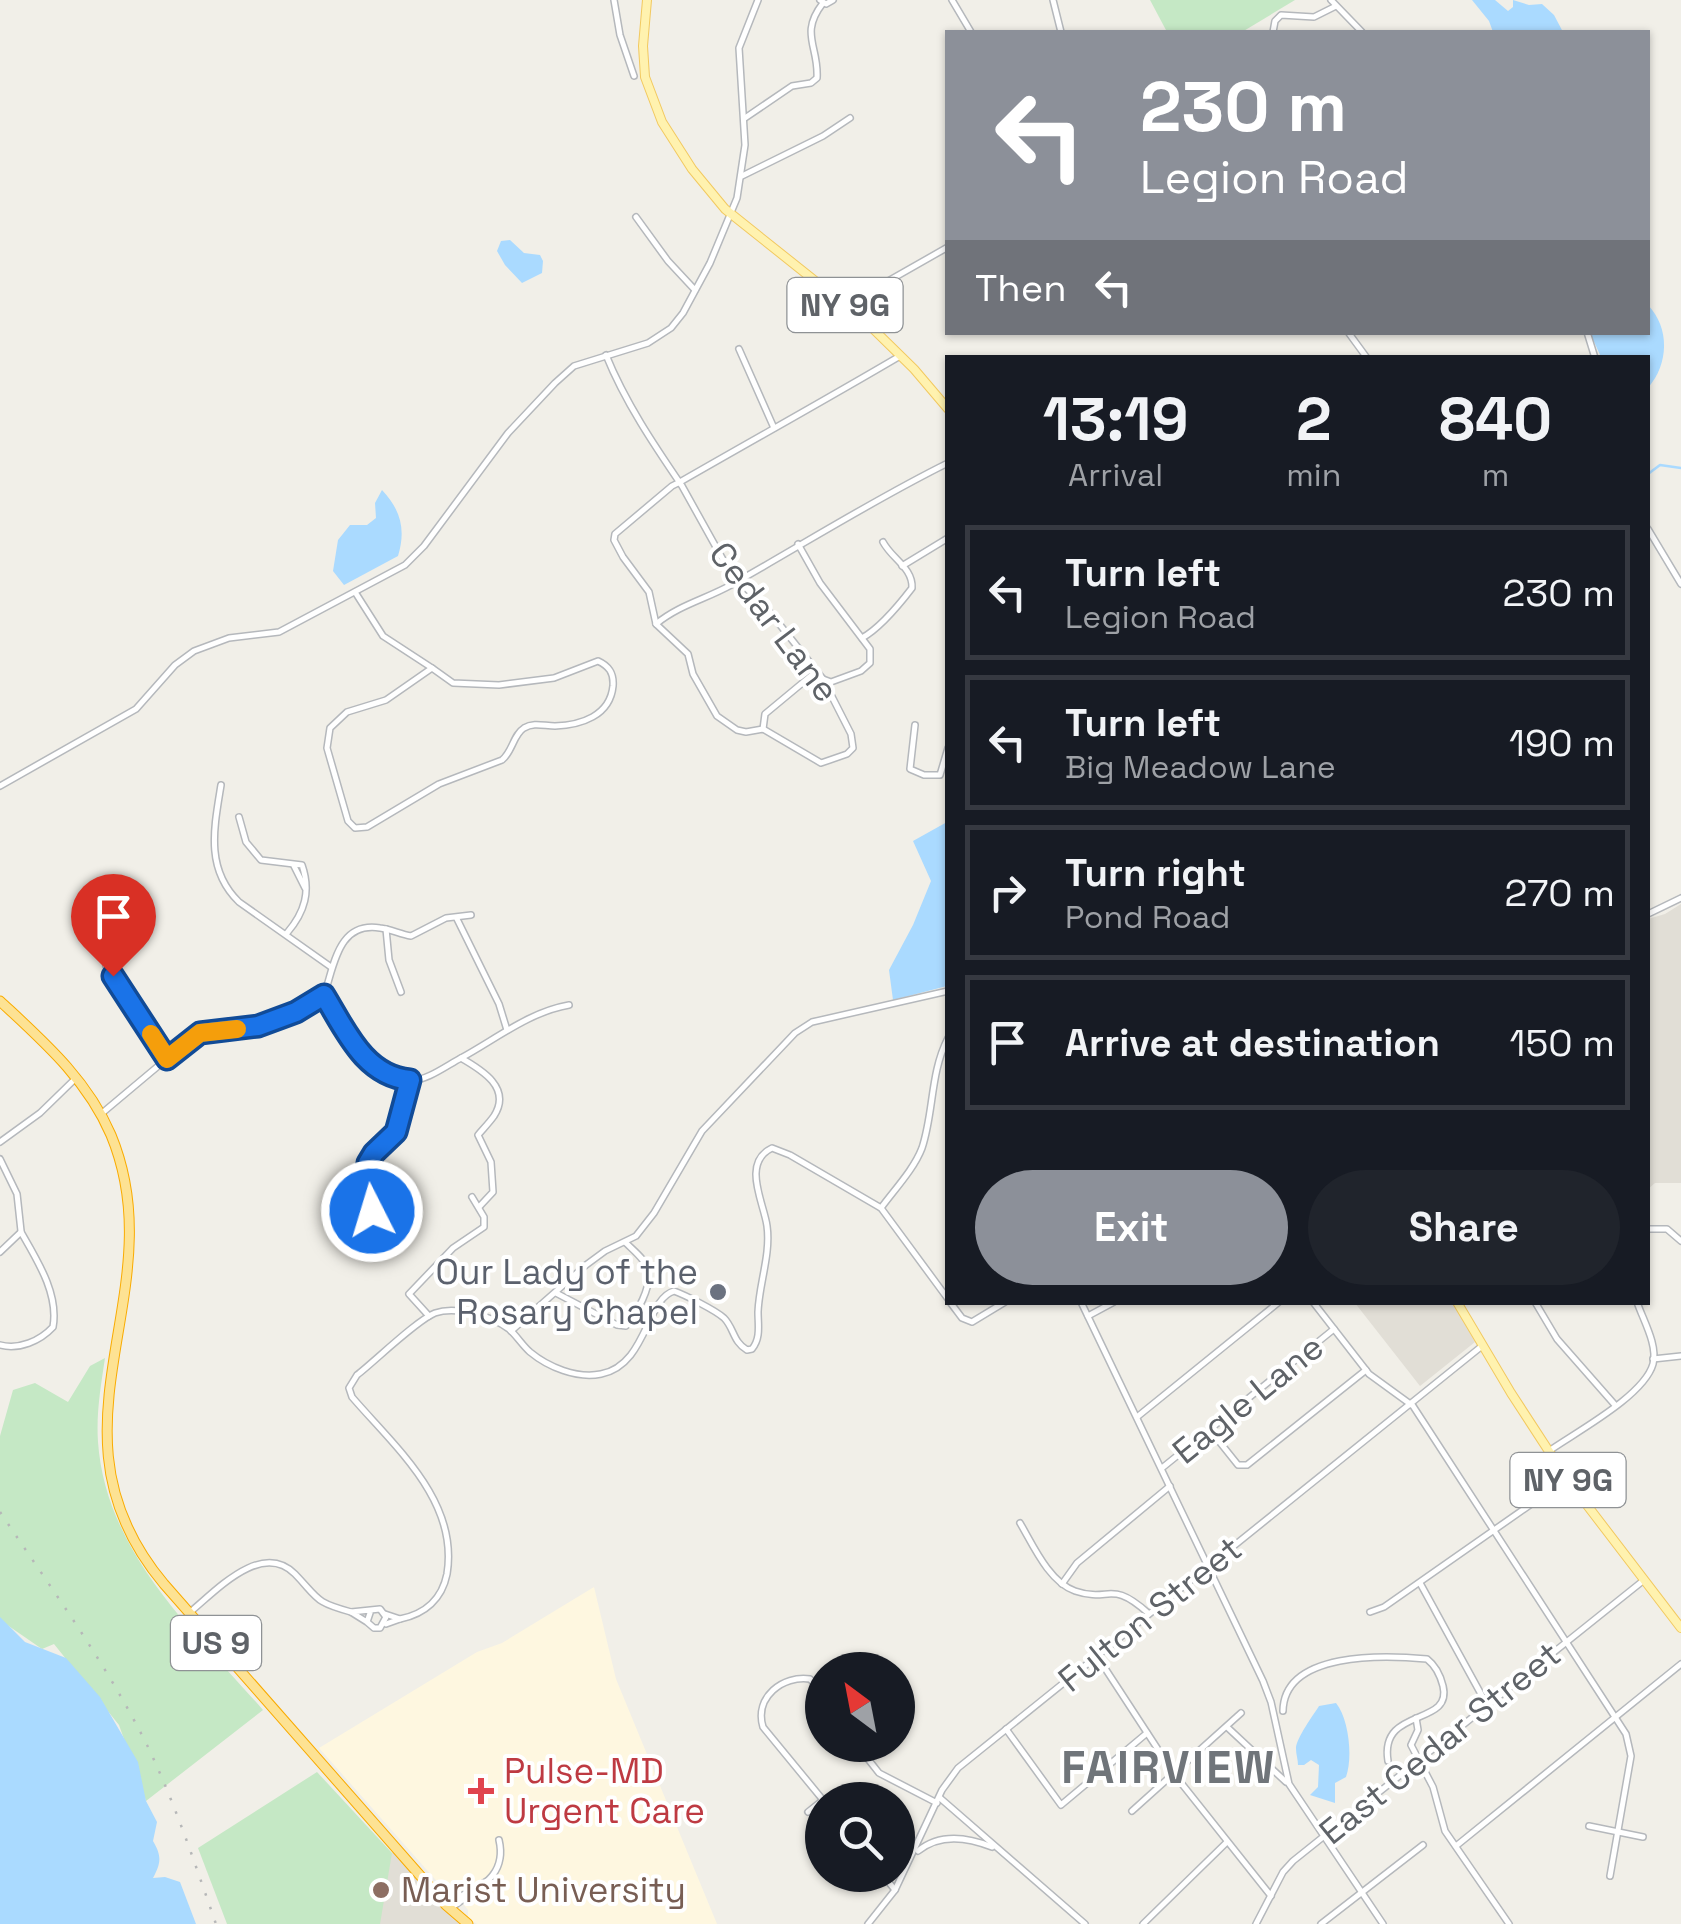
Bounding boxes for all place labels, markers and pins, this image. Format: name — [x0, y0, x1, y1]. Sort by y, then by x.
pin — [71, 874, 156, 977]
place label: Our Lady of the Rosary Chapel — [436, 1250, 698, 1334]
marker: Our Lady of the Rosary Chapel — [707, 1281, 729, 1303]
place label: Pulse-MD Urgent Care — [504, 1749, 705, 1833]
marker: Pulse-MD Urgent Care — [468, 1778, 494, 1804]
place label: Marist University — [401, 1868, 686, 1912]
marker: Marist University — [370, 1879, 392, 1901]

